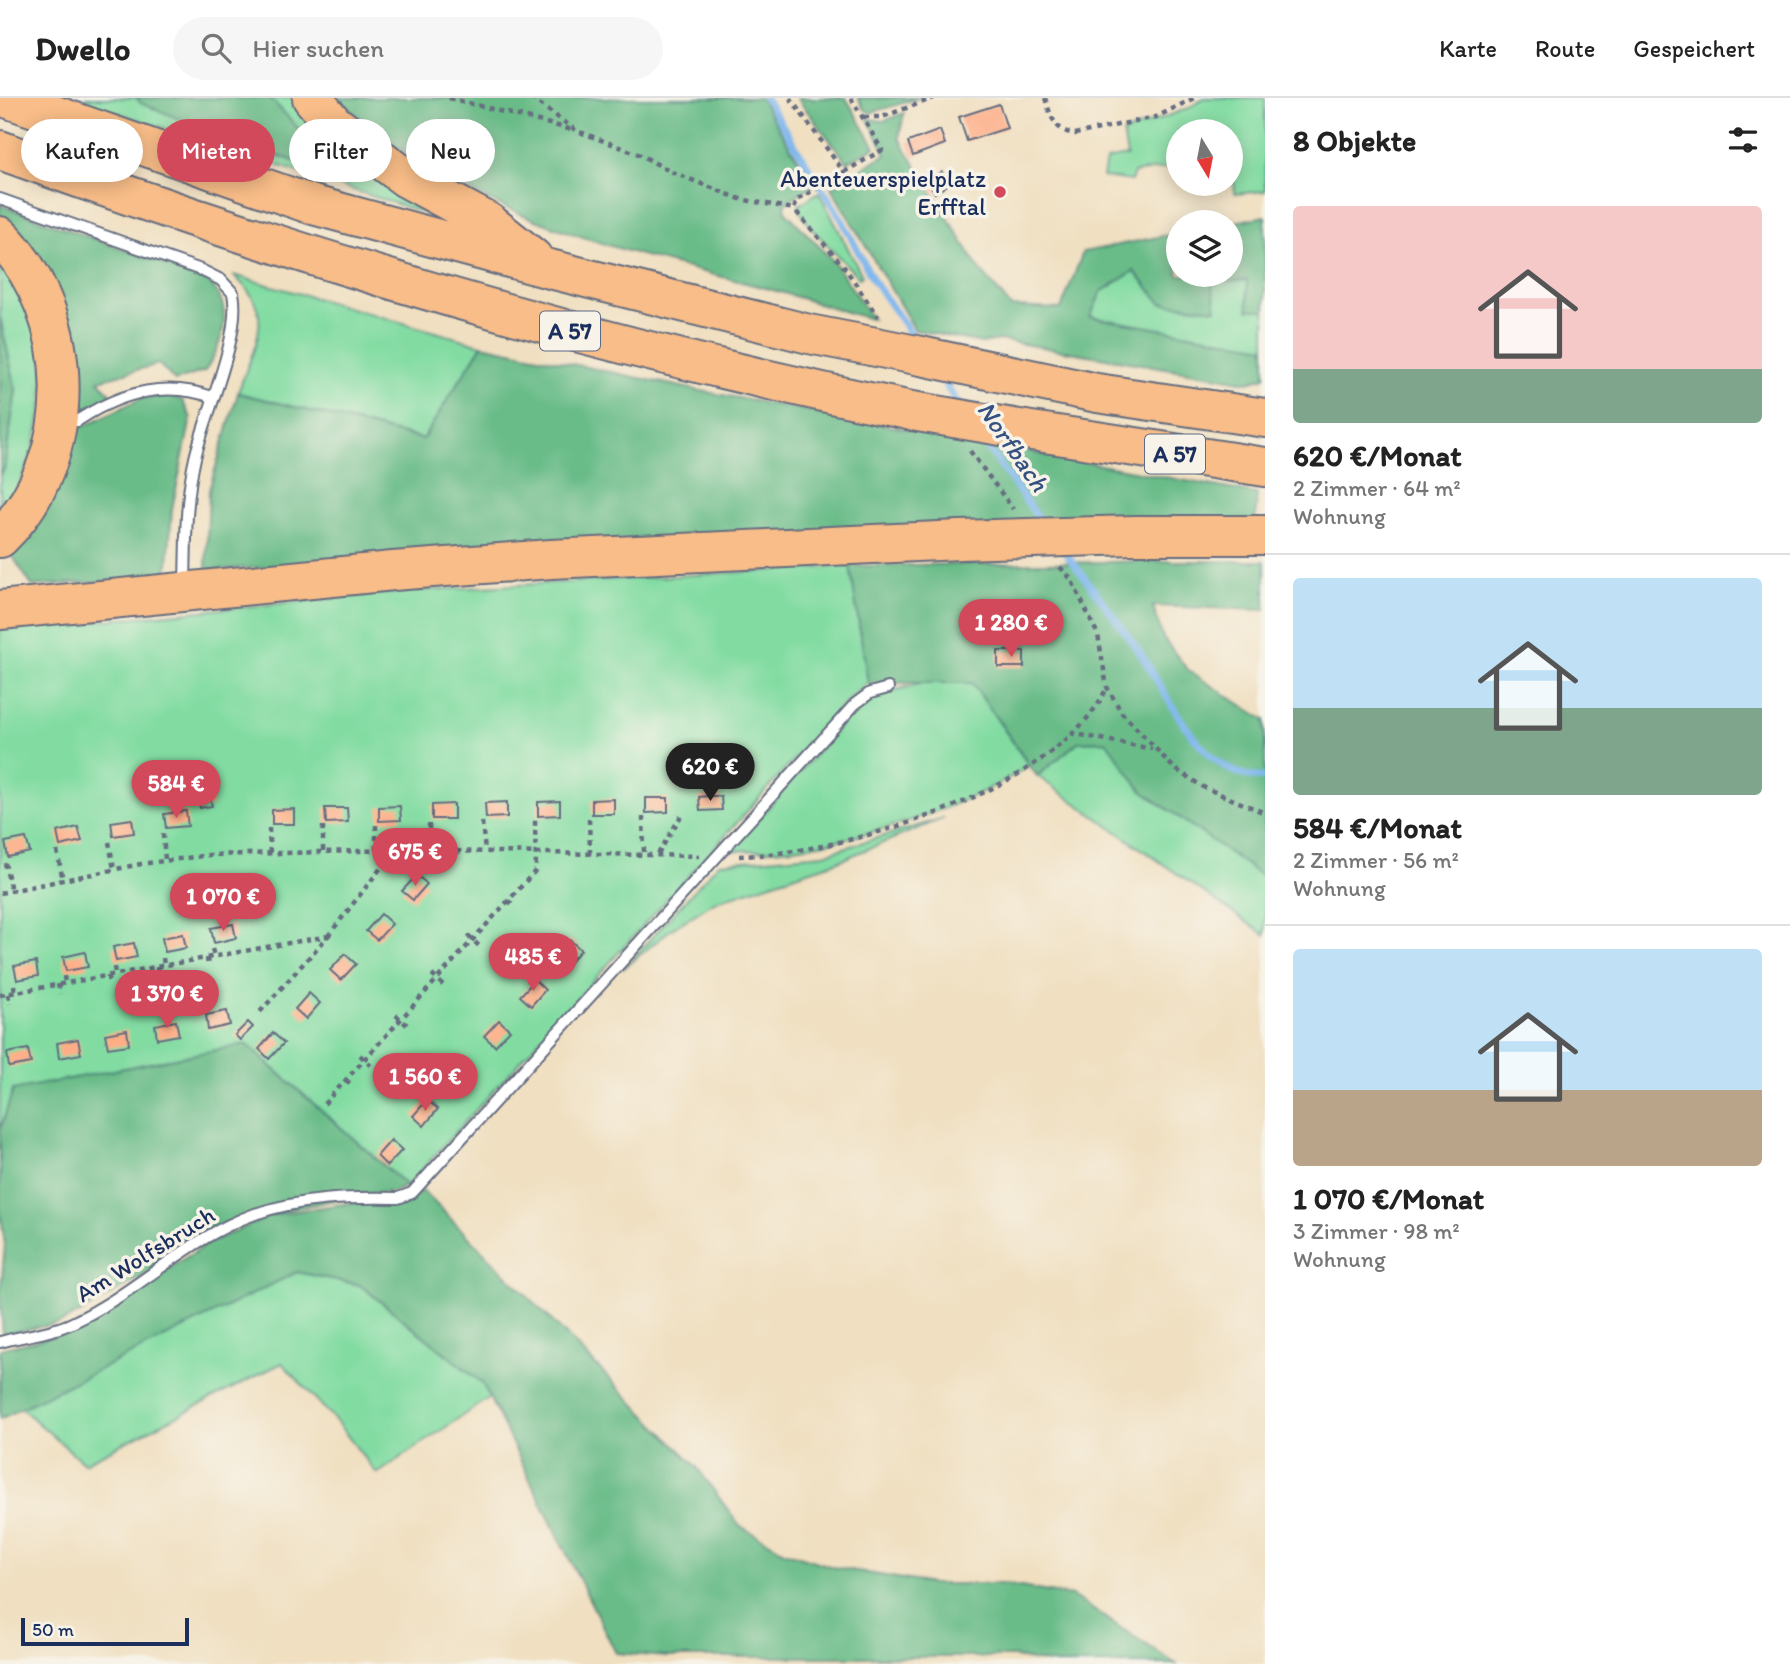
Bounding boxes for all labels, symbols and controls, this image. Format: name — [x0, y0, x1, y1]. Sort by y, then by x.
search box — [173, 17, 663, 80]
text: Dwello — [35, 29, 131, 68]
icon: search — [197, 29, 235, 67]
text: Hier suchen — [253, 32, 384, 64]
text: Karte — [1439, 34, 1497, 63]
text: Route — [1535, 34, 1595, 63]
text: Gespeichert — [1633, 34, 1755, 63]
chip: Kaufen — [21, 119, 143, 182]
chip: Mieten — [157, 119, 275, 182]
chip: Filter — [289, 119, 392, 182]
chip: Neu — [406, 119, 495, 182]
north arrow — [1166, 119, 1242, 196]
map controls — [1166, 119, 1243, 287]
icon: filters — [1724, 121, 1762, 159]
text: 8 Objekte — [1293, 122, 1416, 159]
place label: Abenteuerspielplatz Erfftal — [780, 164, 986, 221]
marker: Abenteuerspielplatz Erfftal — [992, 184, 1008, 200]
button: layers — [1166, 210, 1243, 287]
icon: home — [1465, 251, 1591, 377]
road number: A 57 — [540, 312, 600, 350]
water label: Norfbach — [970, 395, 1056, 498]
road number: A 57 — [1145, 434, 1205, 474]
text: 620 €/Monat — [1293, 437, 1462, 474]
text: 2 Zimmer · 64 m² — [1293, 474, 1461, 502]
text: Wohnung — [1293, 502, 1386, 530]
pin: 1 280 € — [946, 600, 1076, 659]
text: 1 280 € — [974, 608, 1048, 636]
icon: home — [1465, 623, 1591, 749]
pin: 620 € — [661, 744, 759, 803]
text: 620 € — [682, 752, 738, 780]
pin: 584 € — [127, 760, 225, 820]
text: 584 € — [148, 769, 204, 797]
text: 584 €/Monat — [1293, 809, 1462, 846]
pin: 675 € — [366, 828, 464, 888]
text: 675 € — [388, 837, 442, 865]
text: 2 Zimmer · 56 m² — [1293, 846, 1459, 874]
pin: 1 070 € — [158, 874, 288, 933]
text: Wohnung — [1293, 874, 1386, 902]
text: 1 070 € — [186, 882, 260, 910]
pin: 485 € — [484, 934, 582, 993]
text: 485 € — [505, 942, 561, 970]
pin: 1 370 € — [102, 970, 232, 1030]
text: 1 370 € — [131, 979, 203, 1007]
icon: home — [1465, 994, 1591, 1120]
pin: 1 560 € — [360, 1054, 490, 1113]
text: 1 560 € — [389, 1062, 461, 1090]
text: 1 070 €/Monat — [1293, 1180, 1484, 1217]
street label: Am Wolfsbruch — [70, 1200, 220, 1308]
text: 3 Zimmer · 98 m² — [1293, 1217, 1460, 1245]
text: Wohnung — [1293, 1245, 1386, 1273]
scale bar — [21, 1615, 189, 1647]
text: 50 m — [32, 1618, 74, 1641]

